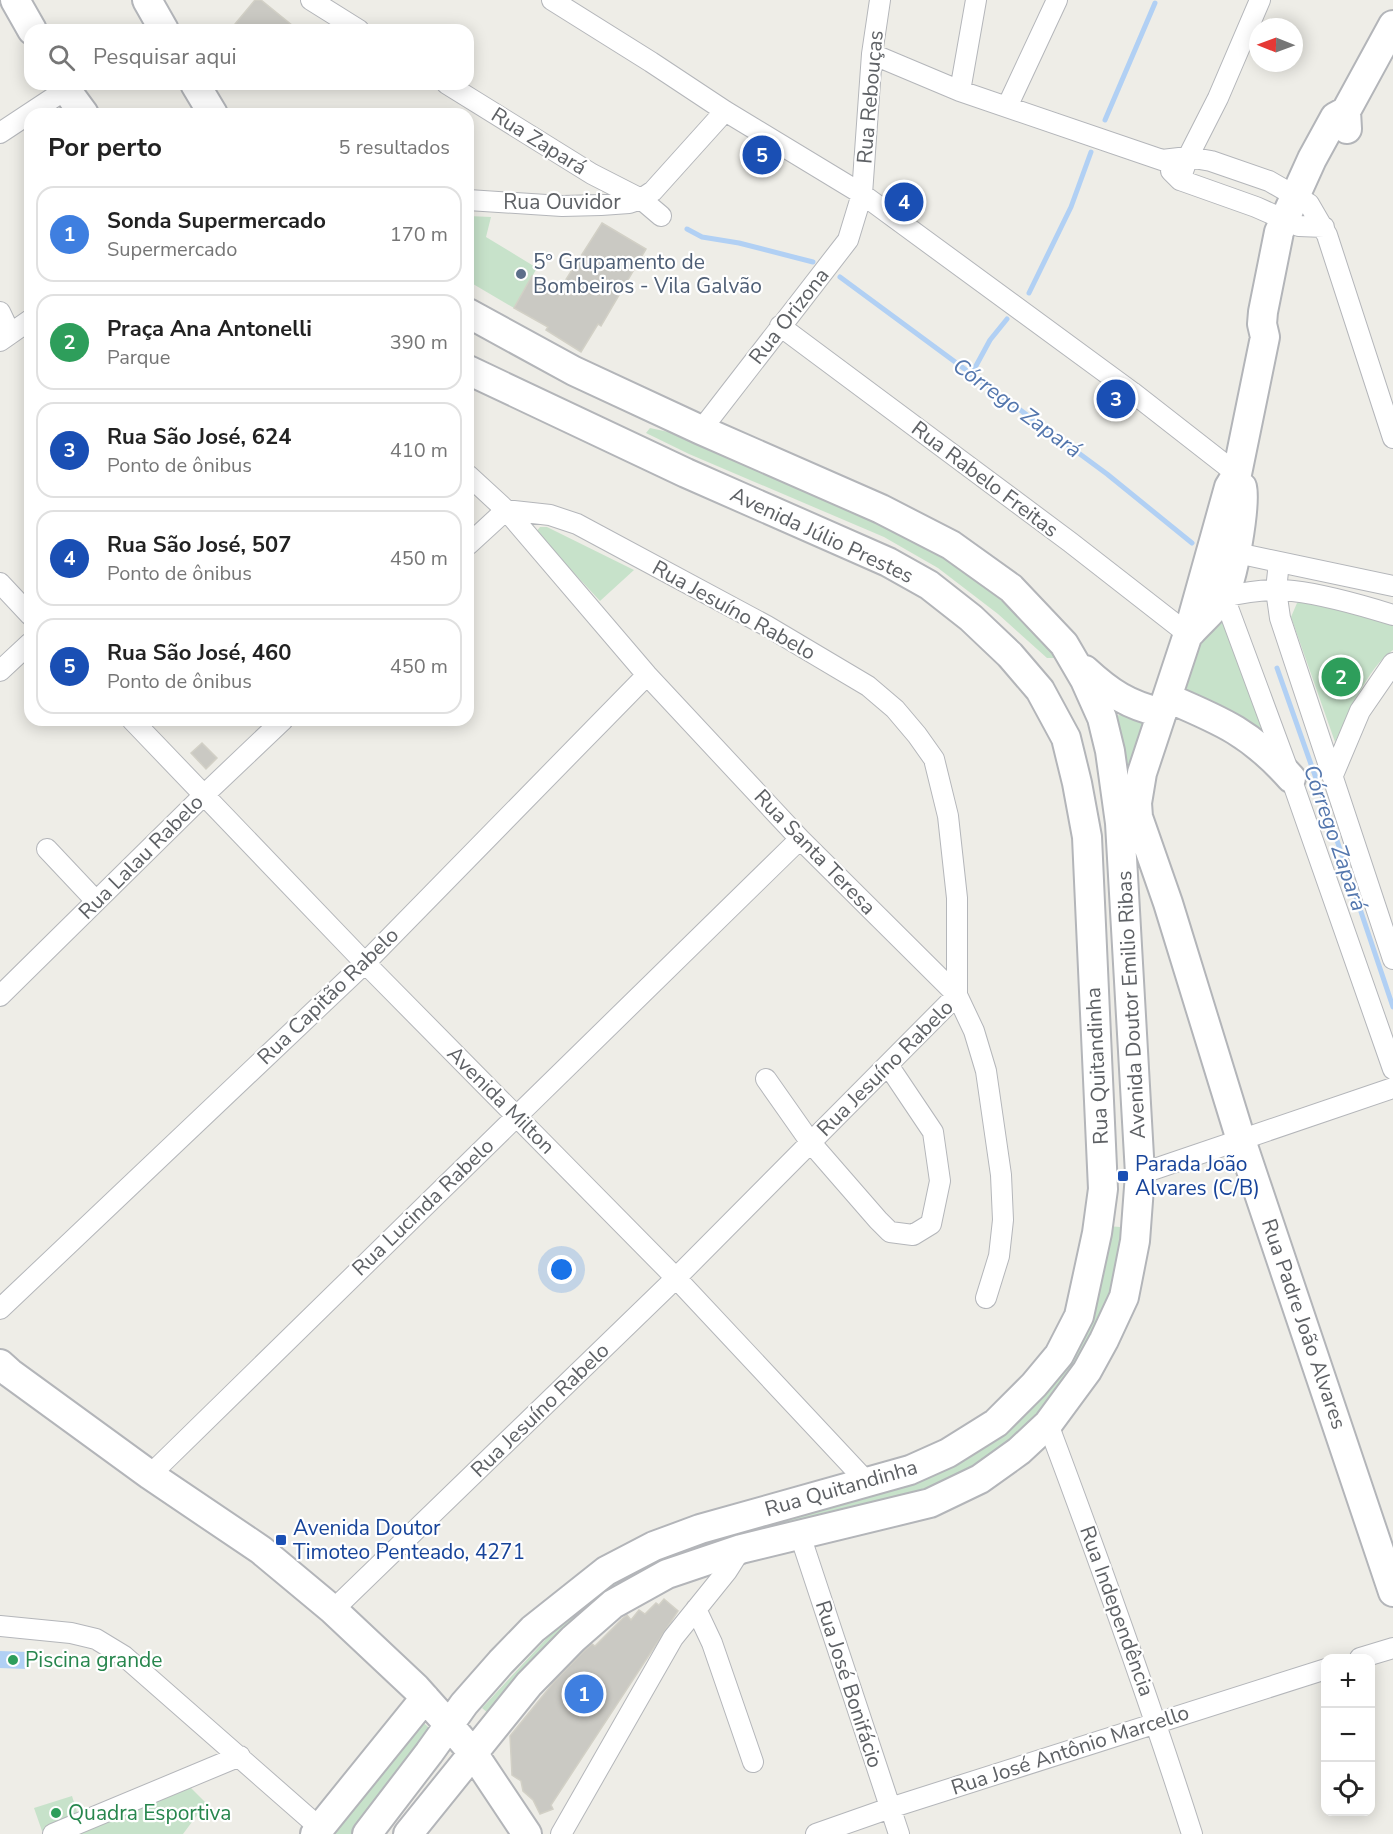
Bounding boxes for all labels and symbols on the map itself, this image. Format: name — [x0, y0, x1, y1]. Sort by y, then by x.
north arrow — [1249, 18, 1303, 72]
street label: Rua Rebouças — [850, 29, 890, 165]
street label: Rua Zapará — [486, 101, 592, 181]
pin: 5 — [742, 132, 782, 178]
pin: 4 — [884, 180, 924, 224]
street label: Rua Ouvidor — [503, 188, 621, 216]
place label: 5º Grupamento de Bombeiros - Vila Galvão — [533, 248, 762, 300]
street label: Rua Orizona — [743, 262, 835, 370]
marker: 5º Grupamento de Bombeiros - Vila Galvão — [514, 267, 528, 281]
water label: Córrego Zapará — [946, 351, 1088, 465]
pin: 3 — [1096, 376, 1136, 422]
street label: Rua Rabelo Freitas — [906, 414, 1064, 544]
street label: Avenida Júlio Prestes — [726, 480, 918, 590]
street label: Rua Jesuíno Rabelo — [647, 554, 821, 666]
pin: 2 — [1322, 654, 1360, 700]
water label: Córrego Zapará — [1296, 761, 1374, 915]
street label: Rua Santa Teresa — [748, 783, 882, 921]
street label: Rua Lalau Rabelo — [72, 788, 210, 926]
street label: Avenida Doutor Emilio Ribas — [1110, 870, 1152, 1140]
street label: Rua Capitão Rabelo — [251, 921, 405, 1071]
street label: Rua Quitandinha — [1079, 987, 1115, 1145]
street label: Rua Jesuíno Rabelo — [811, 994, 959, 1142]
street label: Avenida Milton — [441, 1040, 561, 1160]
street label: Rua Lucinda Rabelo — [346, 1132, 500, 1282]
place label: Parada João Alvares (C/B) — [1135, 1150, 1260, 1202]
marker: Parada João Alvares (C/B) — [1116, 1169, 1130, 1183]
street label: Rua Padre João Alvares — [1255, 1215, 1353, 1433]
your location — [547, 1255, 576, 1284]
street label: Rua Jesuíno Rabelo — [465, 1337, 615, 1483]
street label: Rua Quitandinha — [761, 1453, 921, 1523]
place label: Avenida Doutor Timoteo Penteado, 4271 — [293, 1514, 525, 1566]
street label: Rua Independência — [1073, 1522, 1161, 1700]
marker: Avenida Doutor Timoteo Penteado, 4271 — [274, 1533, 288, 1547]
street label: Rua José Bonifácio — [809, 1597, 889, 1771]
place label: Piscina grande — [25, 1646, 163, 1674]
marker: Piscina grande — [6, 1653, 20, 1667]
pin: 1 — [564, 1672, 604, 1716]
street label: Rua José Antônio Marcello — [947, 1698, 1193, 1802]
place label: Quadra Esportiva — [68, 1799, 231, 1827]
marker: Quadra Esportiva — [49, 1806, 63, 1820]

